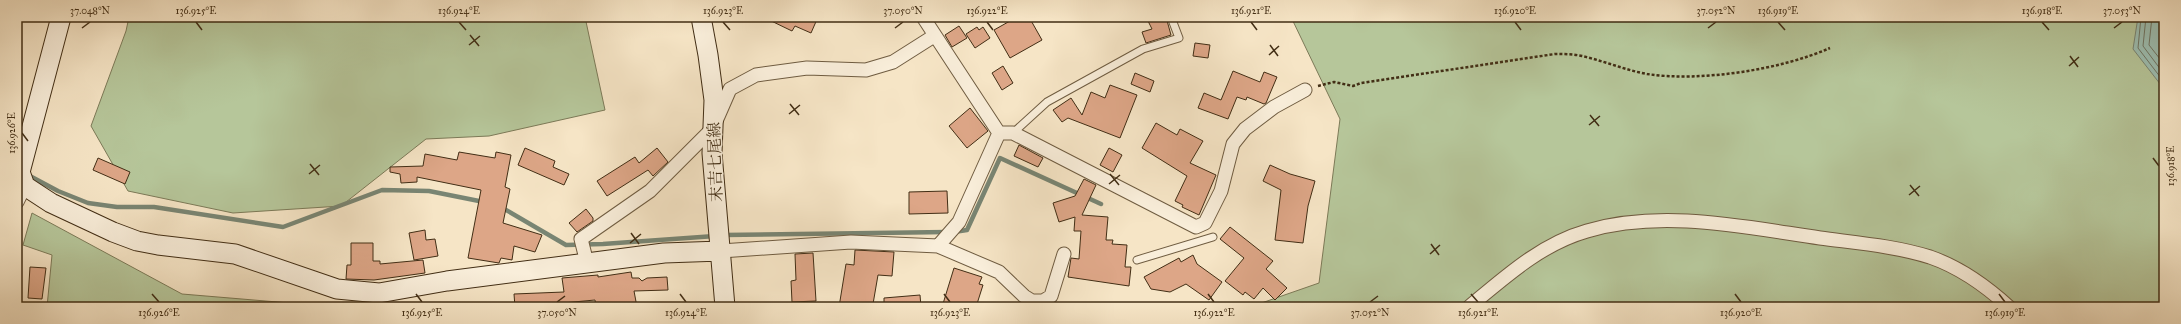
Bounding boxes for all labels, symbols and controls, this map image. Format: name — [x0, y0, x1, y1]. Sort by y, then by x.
text: 37.048°N — [70, 5, 111, 17]
text: 136.925°E — [176, 5, 216, 17]
text: 136.924°E — [438, 5, 480, 17]
text: 136.923°E — [703, 5, 743, 17]
text: 37.050°N — [883, 5, 923, 17]
text: 136.922°E — [966, 5, 1008, 17]
text: 136.921°E — [1231, 5, 1271, 17]
text: 136.920°E — [1494, 5, 1536, 17]
text: 37.052°N — [1697, 5, 1736, 17]
text: 136.919°E — [1758, 5, 1798, 17]
text: 136.918°E — [2022, 5, 2062, 17]
text: 37.053°N — [2103, 5, 2141, 17]
text: 136.926°E — [6, 112, 18, 154]
street label: 末吉七尾線 — [704, 122, 726, 202]
text: 136.918°E — [2165, 146, 2177, 186]
text: 136.926°E — [138, 307, 180, 319]
text: 136.925°E — [402, 307, 442, 319]
text: 37.050°N — [537, 307, 577, 319]
text: 136.924°E — [665, 307, 707, 319]
text: 136.923°E — [930, 307, 970, 319]
text: 136.922°E — [1193, 307, 1235, 319]
text: 37.052°N — [1351, 307, 1390, 319]
text: 136.921°E — [1458, 307, 1498, 319]
text: 136.920°E — [1720, 307, 1762, 319]
text: 136.919°E — [1985, 307, 2025, 319]

